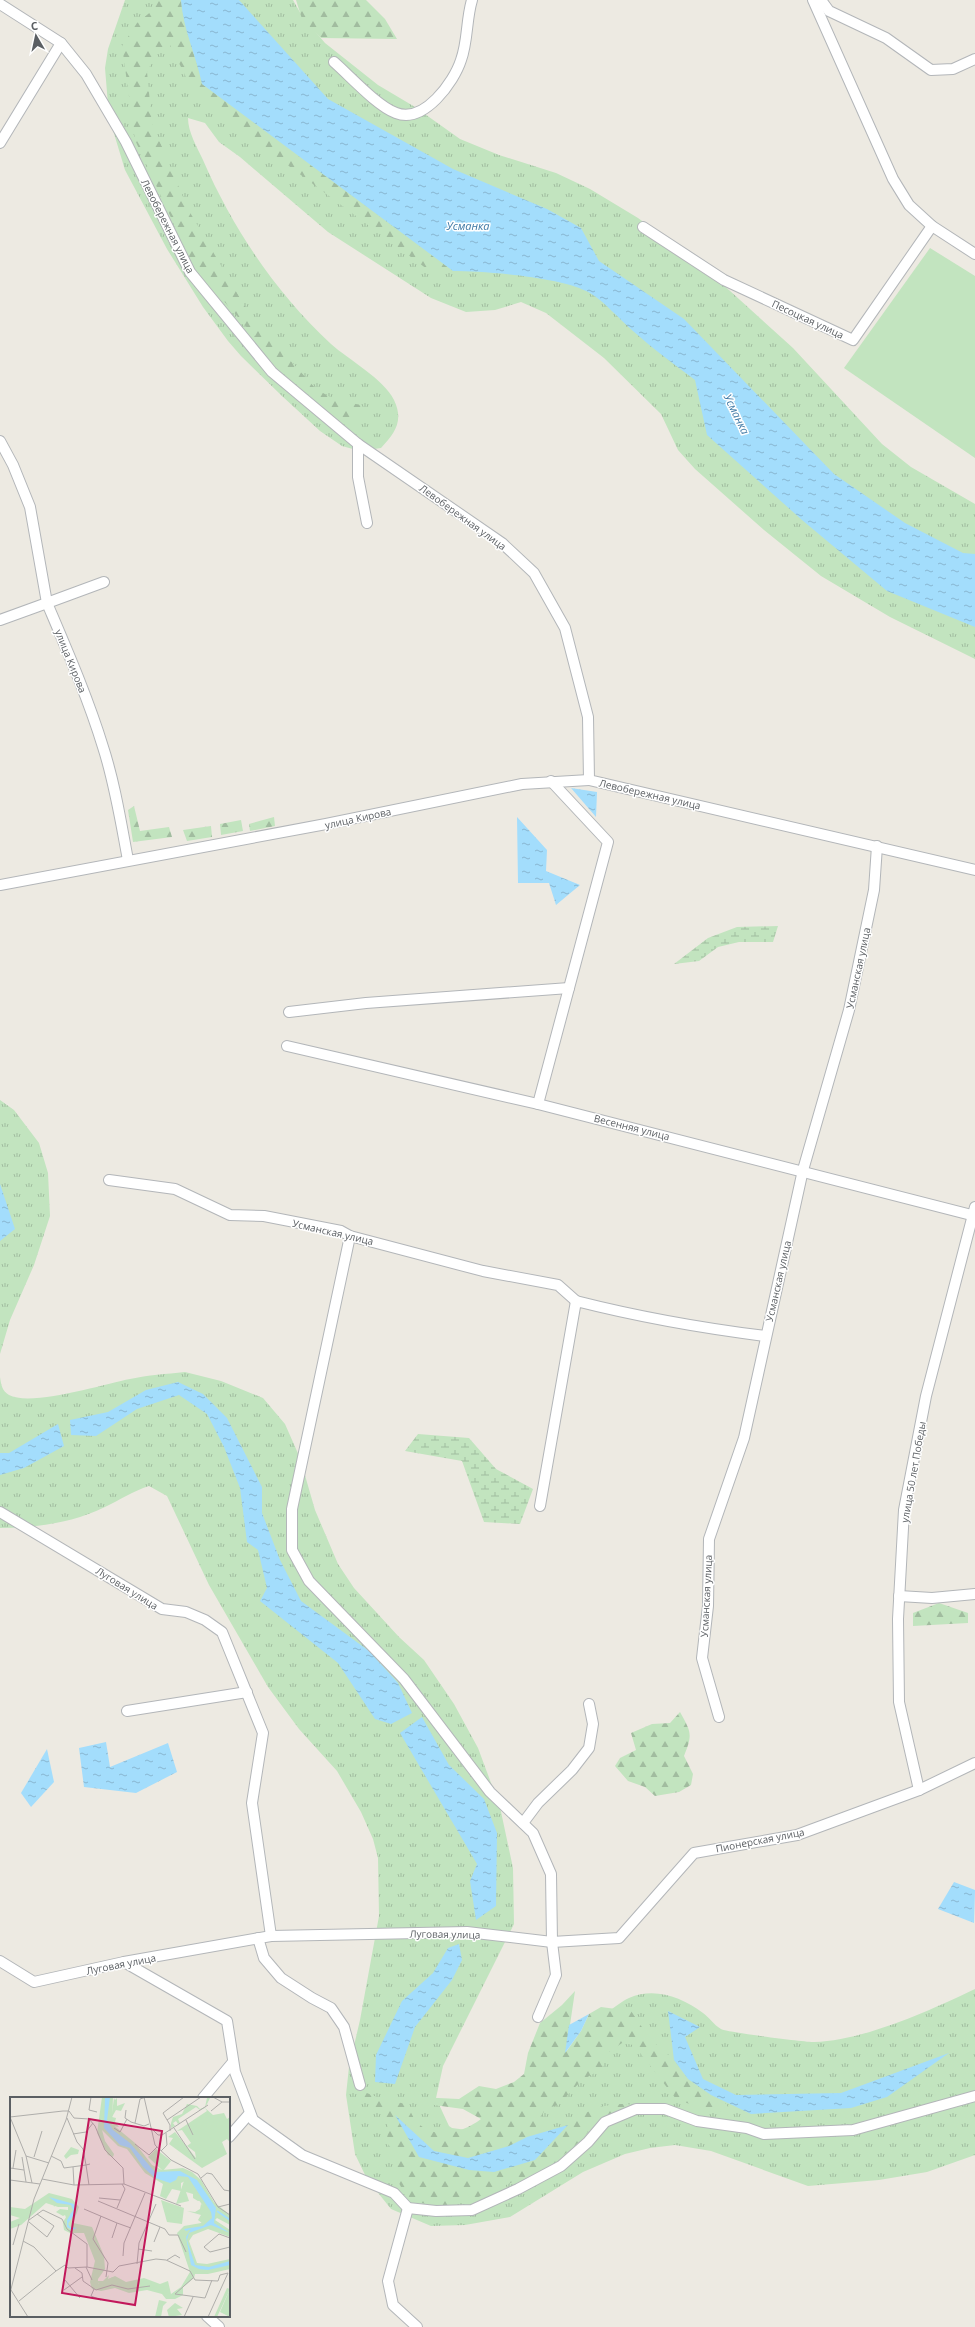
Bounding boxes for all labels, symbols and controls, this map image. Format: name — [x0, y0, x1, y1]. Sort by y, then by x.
north arrow — [16, 16, 56, 56]
text: С — [30, 18, 39, 34]
street label: Левобережная улица — [138, 176, 198, 276]
water label: Усманка — [445, 218, 490, 233]
street label: Песоцкая улица — [770, 296, 846, 342]
water label: Усманка — [720, 390, 753, 437]
street label: Левобережная улица — [417, 481, 509, 553]
street label: улица Кирова — [52, 627, 90, 695]
street label: Левобережная улица — [598, 775, 702, 813]
street label: улица Кирова — [324, 804, 392, 832]
street label: Усманская улица — [843, 926, 873, 1010]
street label: Весенняя улица — [593, 1111, 671, 1143]
street label: Усманская улица — [291, 1216, 375, 1248]
street label: Усманская улица — [762, 1239, 794, 1323]
street label: улица 50 лет Победы — [897, 1420, 929, 1524]
street label: Усманская улица — [697, 1554, 715, 1638]
street label: Луговая улица — [93, 1563, 161, 1613]
street label: Пионерская улица — [714, 1825, 806, 1855]
street label: Луговая улица — [410, 1926, 480, 1942]
street label: Луговая улица — [85, 1950, 157, 1978]
inset map — [10, 2097, 230, 2317]

